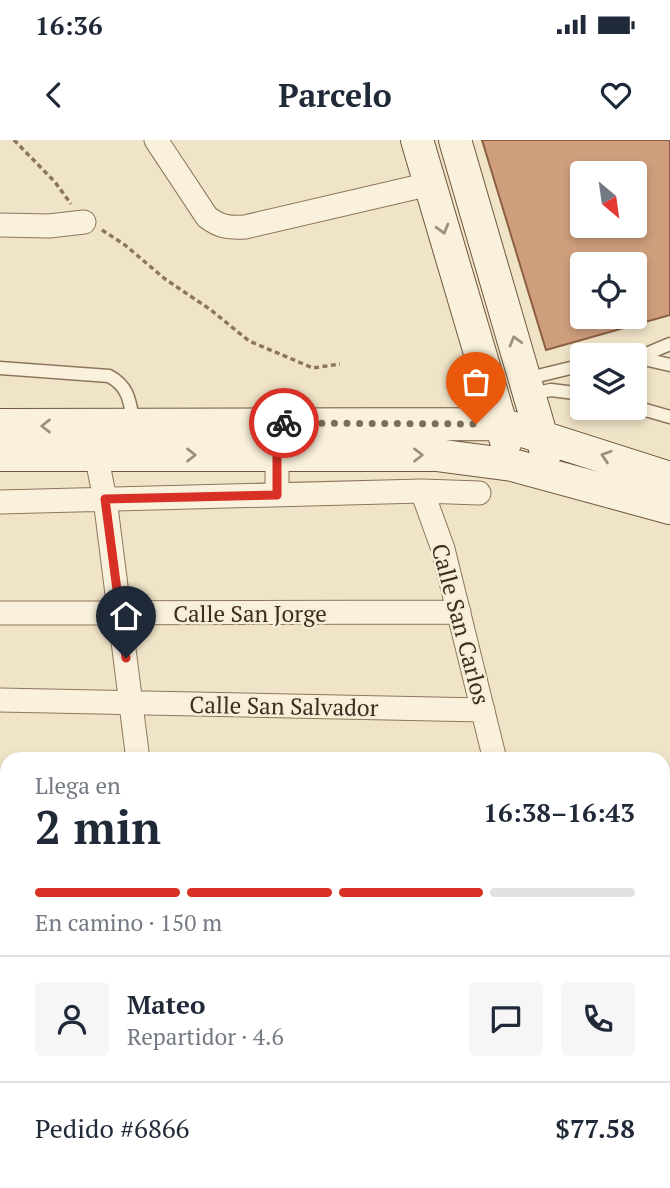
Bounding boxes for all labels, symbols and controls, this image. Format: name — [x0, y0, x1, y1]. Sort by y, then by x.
text: 16:36 — [35, 8, 103, 42]
text: Parcelo — [278, 74, 392, 116]
icon: back — [35, 76, 73, 114]
icon: heart — [597, 76, 635, 114]
north arrow — [570, 161, 648, 238]
map controls — [570, 161, 647, 420]
one-way arrow — [435, 223, 449, 235]
button: locate — [570, 252, 647, 329]
one-way arrow — [508, 335, 523, 347]
button: layers — [570, 343, 647, 420]
pin — [446, 352, 506, 424]
icon: bag — [457, 363, 495, 401]
courier — [249, 388, 319, 458]
icon: bike — [265, 404, 303, 442]
one-way arrow — [40, 418, 51, 434]
one-way arrow — [186, 447, 196, 463]
one-way arrow — [413, 447, 424, 463]
one-way arrow — [600, 450, 613, 464]
street label: Calle San Carlos — [425, 540, 497, 708]
pin — [96, 586, 156, 658]
icon: home — [107, 597, 145, 635]
street label: Calle San Jorge — [173, 598, 327, 629]
street label: Calle San Salvador — [189, 689, 379, 723]
text: Llega en — [35, 770, 121, 801]
text: 16:38–16:43 — [483, 795, 635, 829]
text: 2 min — [35, 796, 161, 857]
text: En camino · 150 m — [35, 907, 222, 938]
button: person — [35, 982, 109, 1056]
button: chat — [469, 982, 543, 1056]
button: phone — [561, 982, 635, 1056]
text: Mateo — [127, 987, 205, 1021]
text: Repartidor · 4.6 — [127, 1021, 284, 1052]
text: Pedido #6866 — [35, 1111, 189, 1145]
text: $77.58 — [555, 1111, 635, 1145]

